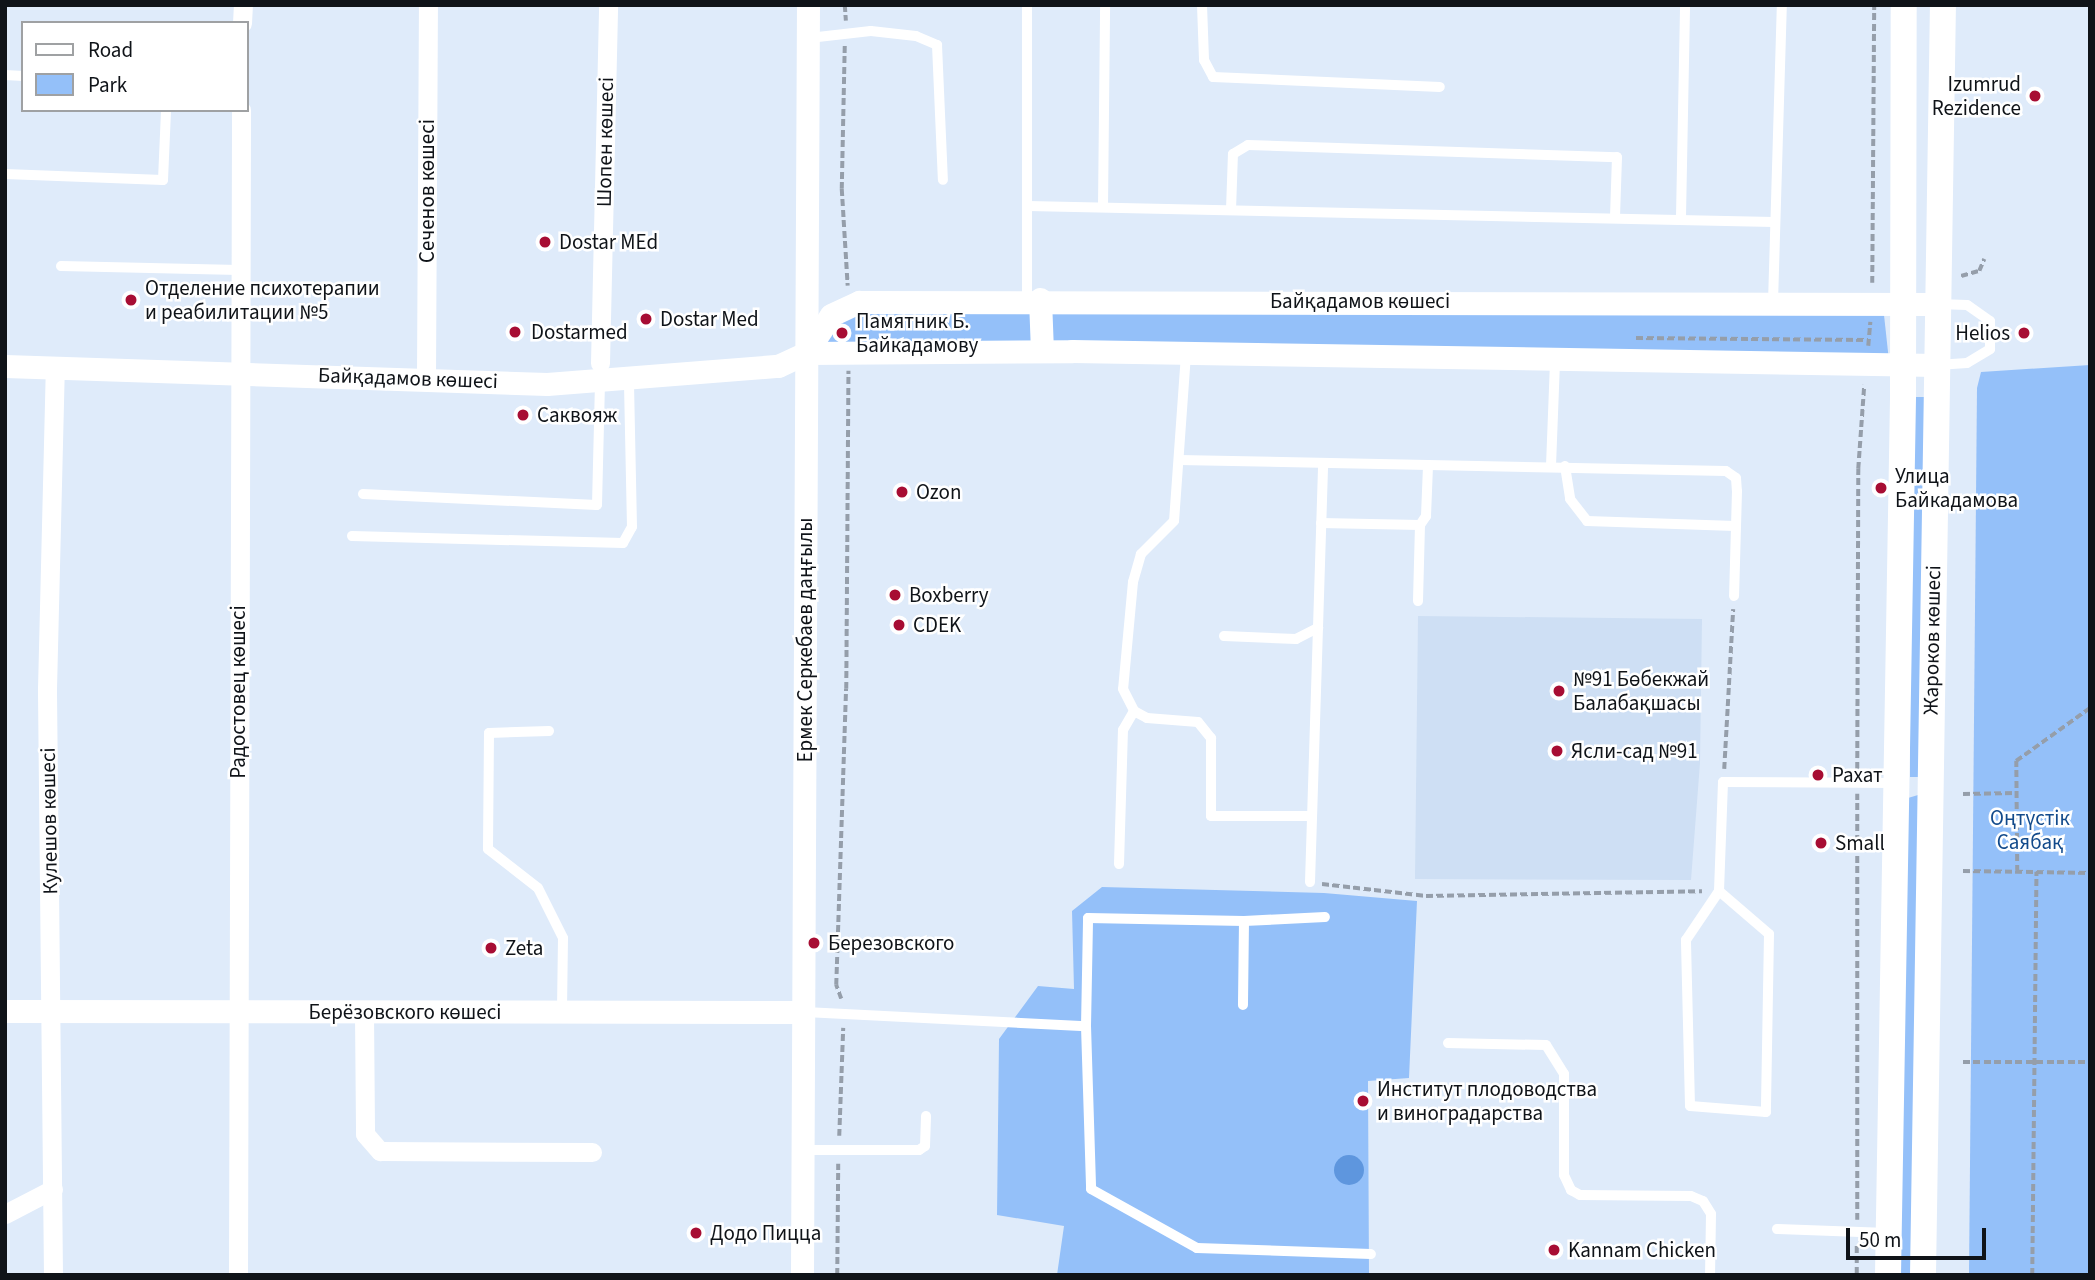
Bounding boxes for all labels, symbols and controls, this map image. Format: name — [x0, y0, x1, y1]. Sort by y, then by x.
legend — [21, 21, 248, 112]
text: Road — [88, 35, 133, 65]
text: Park — [88, 70, 127, 100]
place label: Izumrud Rezidence — [1932, 71, 2021, 121]
street label: Шопен көшесі — [591, 77, 619, 207]
marker: Izumrud Rezidence — [2027, 88, 2043, 104]
street label: Сеченов көшесі — [414, 119, 440, 263]
place label: Dostar MEd — [559, 229, 658, 255]
marker: Dostar MEd — [537, 234, 553, 250]
place label: Отделение психотерапии и реабилитации №5 — [145, 275, 380, 325]
street label: Байқадамов көшесі — [1270, 288, 1450, 314]
marker: Отделение психотерапии и реабилитации №5 — [123, 292, 139, 308]
place label: Dostar Med — [660, 306, 759, 332]
place label: Памятник Б. Байкадамову — [856, 308, 978, 358]
marker: Dostar Med — [638, 311, 654, 327]
place label: Dostarmed — [531, 319, 628, 345]
place label: Helios — [1955, 320, 2010, 346]
marker: Dostarmed — [505, 322, 525, 342]
marker: Памятник Б. Байкадамову — [834, 325, 850, 341]
marker: Helios — [2016, 325, 2032, 341]
street label: Байқадамов көшесі — [318, 362, 498, 394]
place label: Саквояж — [537, 402, 617, 428]
marker: Саквояж — [515, 407, 531, 423]
place label: Улица Байкадамова — [1895, 463, 2018, 513]
place label: Ozon — [916, 479, 961, 505]
marker: Улица Байкадамова — [1873, 480, 1889, 496]
marker: Ozon — [894, 484, 910, 500]
street label: Ермек Серкебаев даңғылы — [792, 517, 818, 763]
street label: Жароков көшесі — [1918, 565, 1946, 715]
place label: Boxberry — [909, 582, 989, 608]
marker: Boxberry — [887, 587, 903, 603]
street label: Радостовец көшесі — [225, 605, 251, 779]
place label: CDEK — [913, 612, 961, 638]
marker: CDEK — [891, 617, 907, 633]
place label: №91 Бөбекжай Балабақшасы — [1573, 666, 1709, 716]
marker: №91 Бөбекжай Балабақшасы — [1551, 683, 1567, 699]
place label: Ясли-сад №91 — [1571, 738, 1698, 764]
marker: Ясли-сад №91 — [1549, 743, 1565, 759]
street label: Кулешов көшесі — [35, 747, 63, 895]
place label: Рахат — [1832, 762, 1883, 788]
marker: Рахат — [1810, 767, 1826, 783]
park label: Оңтүстік Саябақ — [1990, 805, 2070, 855]
place label: Small — [1835, 830, 1885, 856]
marker: Small — [1813, 835, 1829, 851]
place label: Березовского — [828, 930, 954, 956]
place label: Zeta — [505, 935, 543, 961]
marker: Березовского — [806, 935, 822, 951]
marker: Zeta — [483, 940, 499, 956]
street label: Берёзовского көшесі — [309, 999, 501, 1025]
place label: Институт плодоводства и виноградарства — [1377, 1076, 1597, 1126]
marker: Институт плодоводства и виноградарства — [1355, 1093, 1371, 1109]
scale bar — [1850, 1214, 1990, 1258]
place label: Додо Пицца — [710, 1220, 821, 1246]
marker: Додо Пицца — [688, 1225, 704, 1241]
text: 50 m — [1859, 1225, 1901, 1255]
place label: Kannam Chicken — [1568, 1237, 1716, 1263]
marker: Kannam Chicken — [1546, 1242, 1562, 1258]

